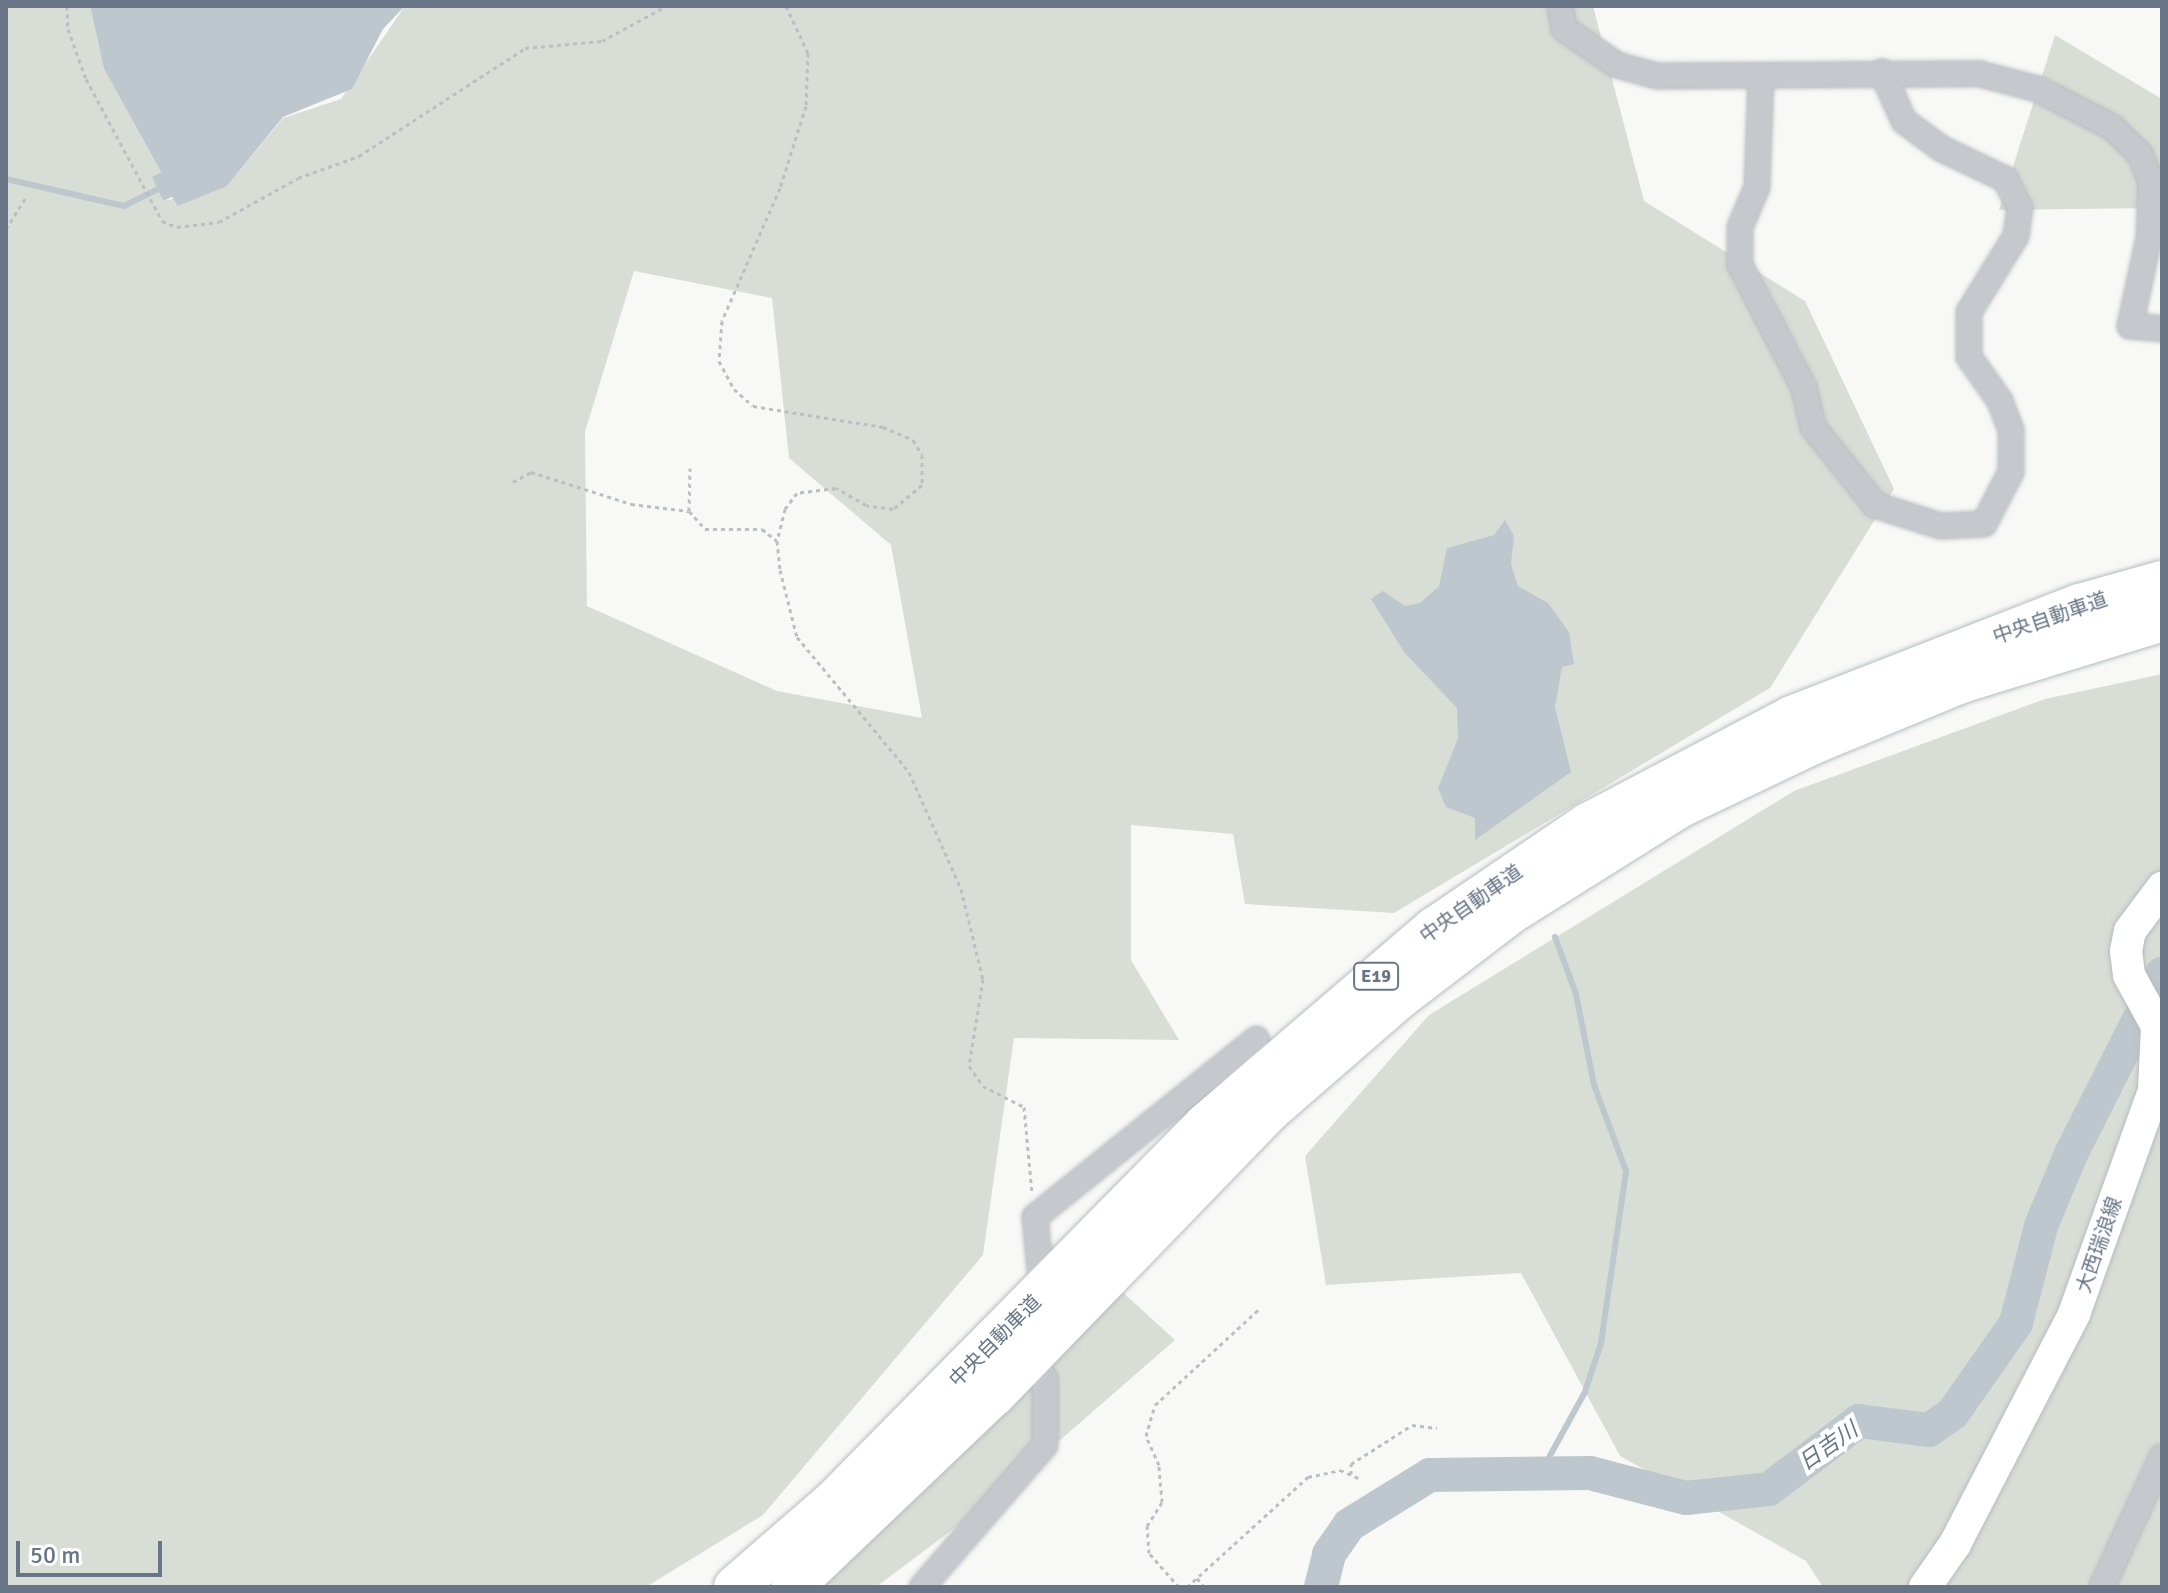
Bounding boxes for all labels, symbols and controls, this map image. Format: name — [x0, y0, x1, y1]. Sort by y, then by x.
street label: 中央自動車道 — [1989, 587, 2111, 649]
street label: 中央自動車道 — [1415, 860, 1527, 948]
road number: E19 — [1352, 962, 1400, 990]
street label: 大西瑞浪線 — [2071, 1194, 2127, 1296]
street label: 中央自動車道 — [944, 1290, 1046, 1392]
water label: 日吉川 — [1793, 1416, 1863, 1476]
scale bar — [20, 1525, 166, 1575]
text: 50 m — [30, 1540, 80, 1570]

